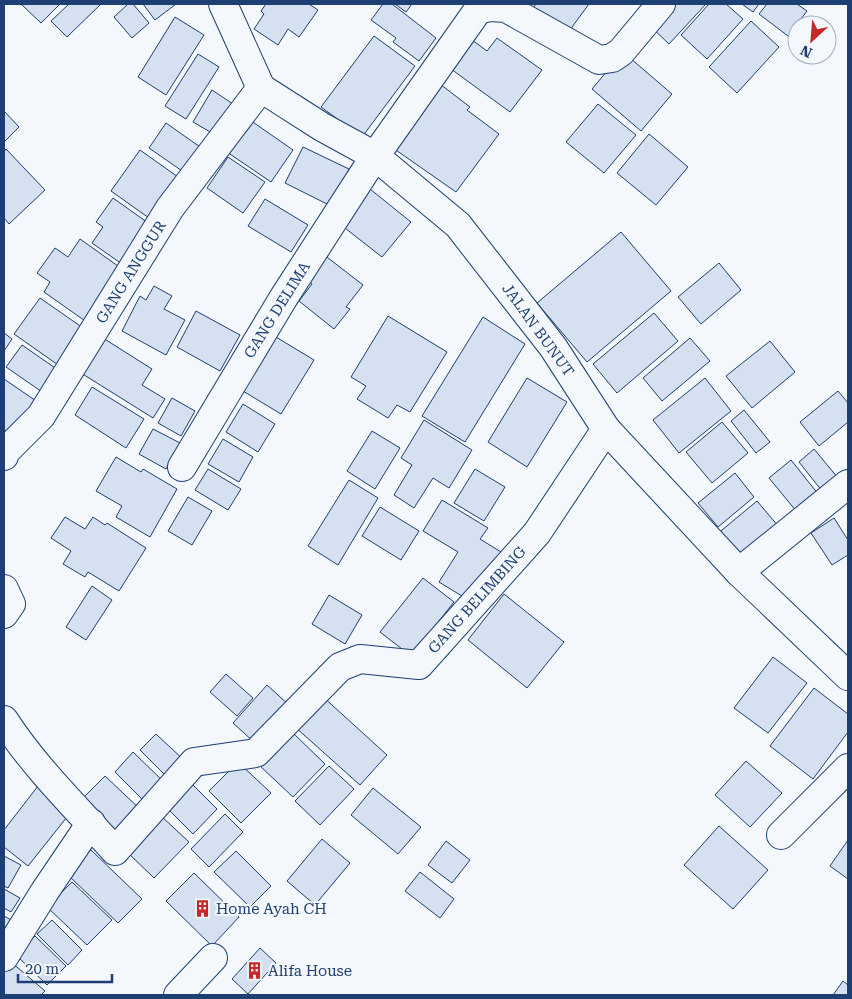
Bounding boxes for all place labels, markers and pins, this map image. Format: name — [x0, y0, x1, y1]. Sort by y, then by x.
building icon: Home Ayah CH — [192, 899, 212, 919]
place label: Home Ayah CH — [216, 900, 327, 918]
building icon: Alifa House — [244, 961, 264, 981]
place label: Alifa House — [268, 962, 352, 980]

